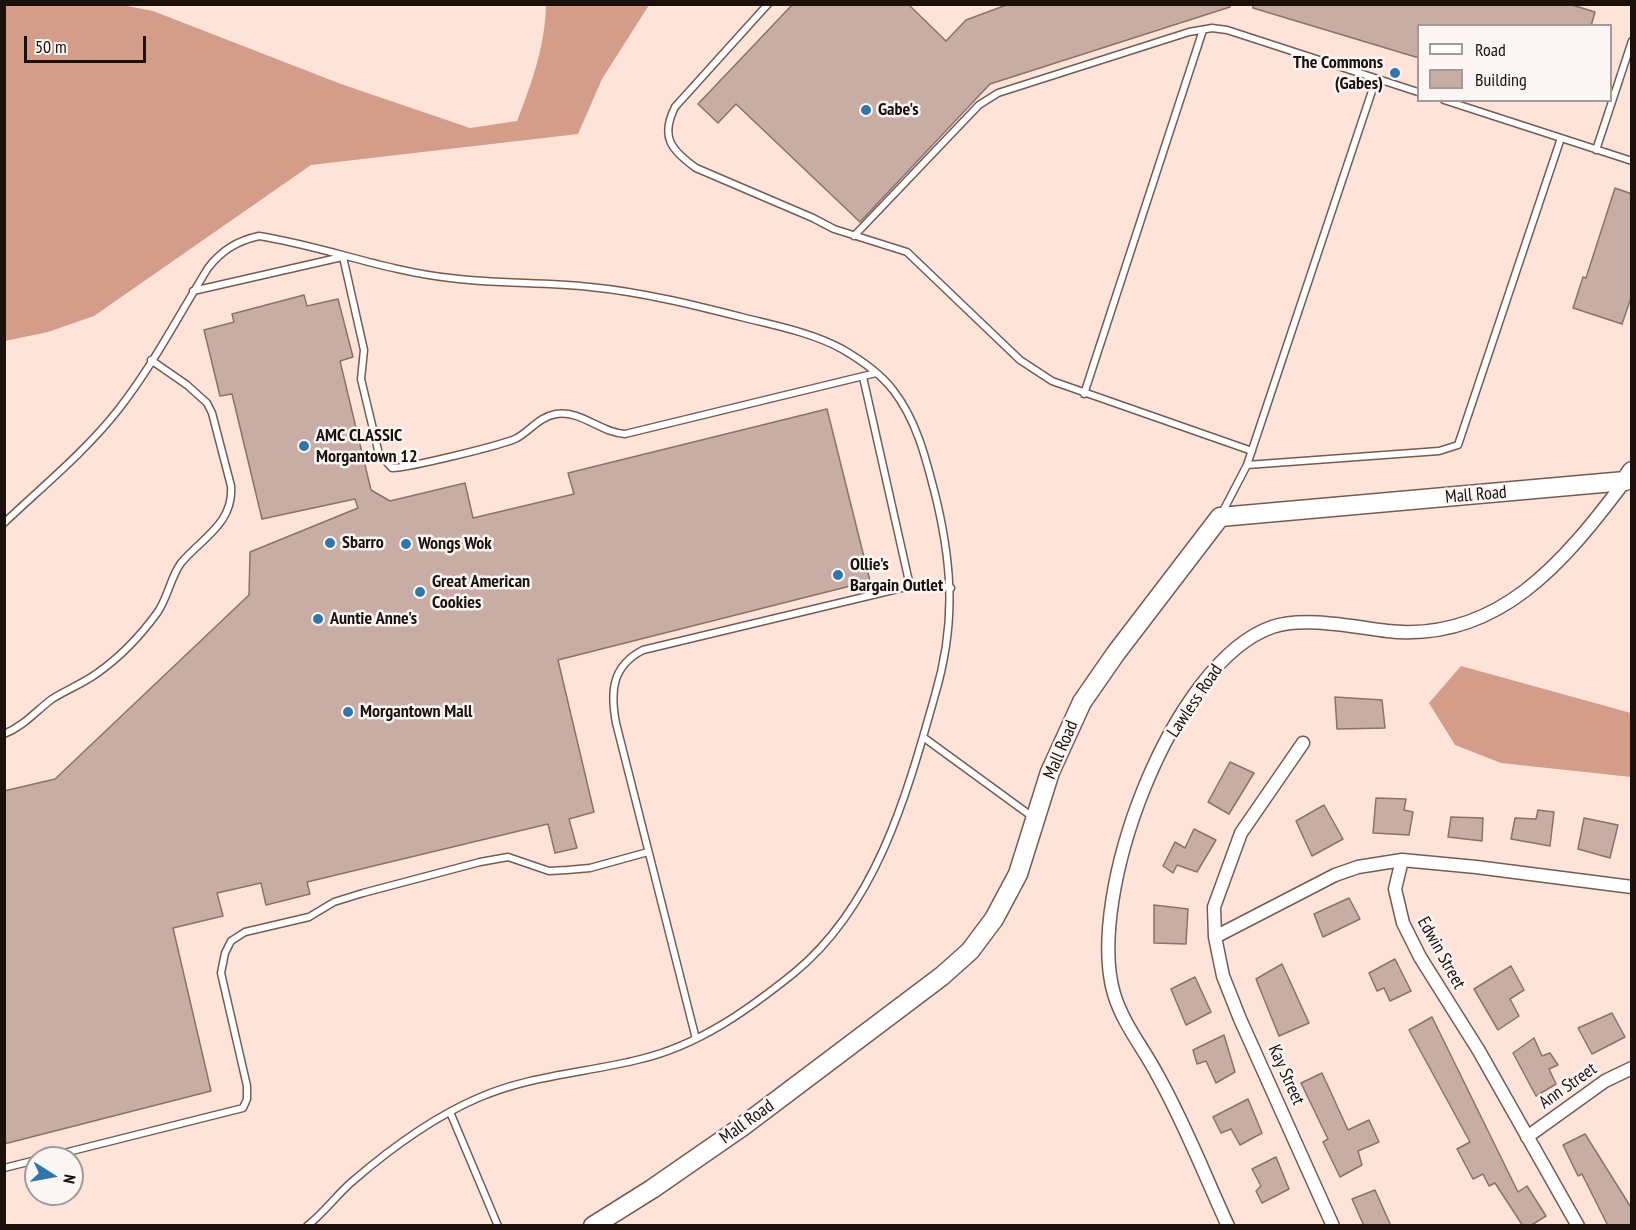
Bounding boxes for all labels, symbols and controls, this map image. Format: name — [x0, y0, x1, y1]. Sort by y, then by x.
scale bar — [27, 24, 148, 62]
legend — [1417, 24, 1612, 102]
text: 50 m — [35, 35, 67, 58]
text: Road — [1475, 38, 1506, 61]
place label: The Commons (Gabes) — [1293, 52, 1383, 94]
marker: The Commons (Gabes) — [1388, 66, 1402, 80]
text: Building — [1475, 68, 1527, 91]
place label: Gabe's — [878, 99, 918, 121]
marker: Gabe's — [859, 103, 873, 117]
place label: AMC CLASSIC Morgantown 12 — [316, 425, 418, 468]
marker: AMC CLASSIC Morgantown 12 — [297, 439, 311, 453]
street label: Mall Road — [1444, 482, 1508, 508]
place label: Sbarro — [342, 532, 384, 554]
place label: Wongs Wok — [418, 533, 492, 555]
marker: Sbarro — [323, 536, 337, 550]
marker: Wongs Wok — [399, 537, 413, 551]
place label: Ollie's Bargain Outlet — [850, 554, 943, 596]
marker: Ollie's Bargain Outlet — [831, 568, 845, 582]
place label: Great American Cookies — [432, 571, 530, 614]
marker: Great American Cookies — [413, 585, 427, 599]
place label: Auntie Anne's — [330, 608, 417, 630]
marker: Auntie Anne's — [311, 612, 325, 626]
street label: Lawless Road — [1163, 660, 1227, 742]
place label: Morgantown Mall — [360, 701, 472, 723]
marker: Morgantown Mall — [341, 705, 355, 719]
street label: Mall Road — [1039, 717, 1083, 783]
street label: Edwin Street — [1412, 913, 1470, 993]
street label: Kay Street — [1263, 1042, 1309, 1108]
street label: Ann Street — [1535, 1058, 1601, 1114]
street label: Mall Road — [716, 1095, 778, 1149]
north arrow — [24, 1146, 84, 1206]
text: N — [59, 1173, 80, 1185]

